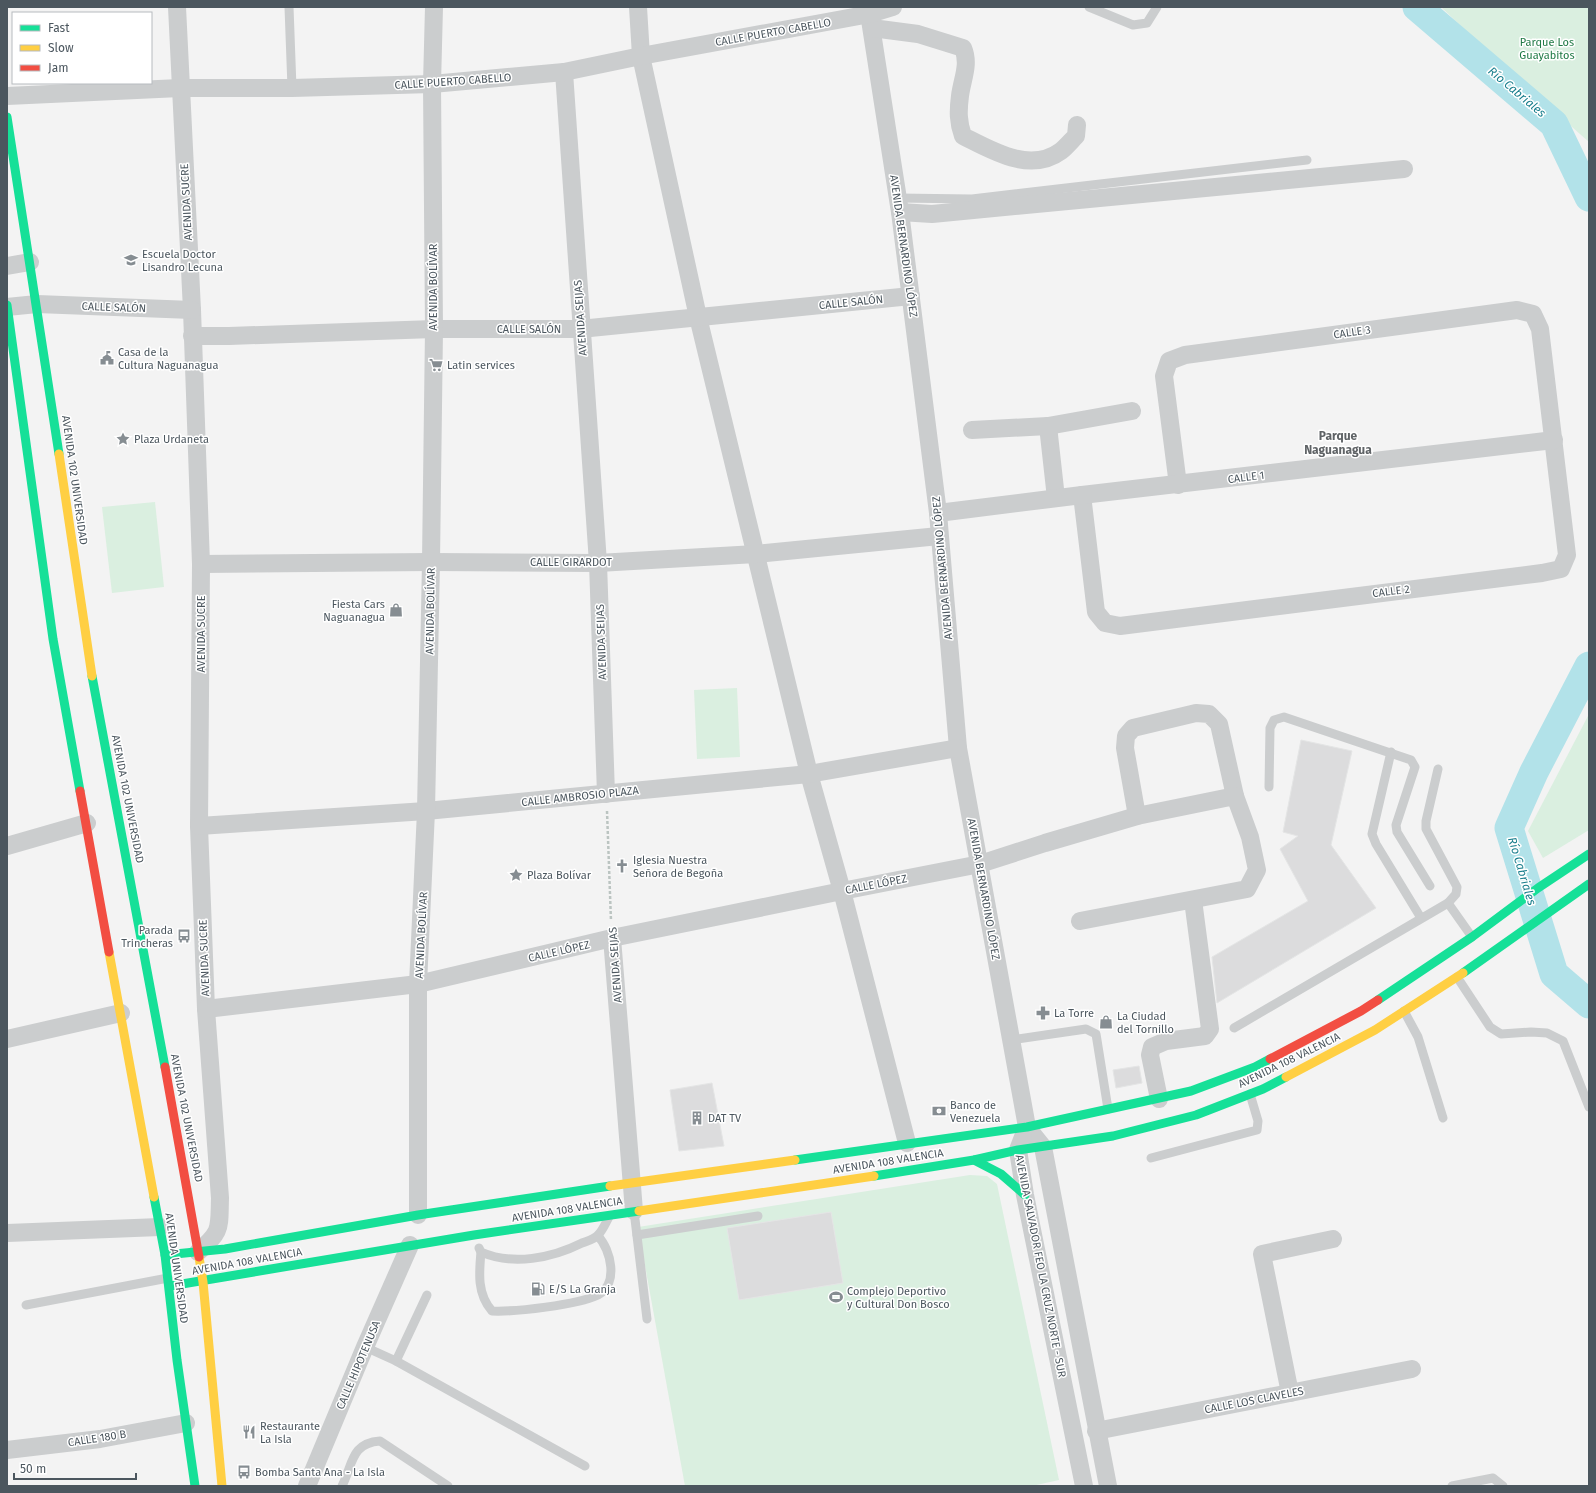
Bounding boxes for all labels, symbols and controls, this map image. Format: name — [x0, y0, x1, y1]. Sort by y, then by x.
legend — [12, 12, 152, 84]
street label: CALLE PUERTO CABELLO — [714, 16, 832, 49]
text: Fast — [48, 21, 70, 35]
park label: Parque Los Guayabitos — [1519, 36, 1575, 62]
text: Slow — [48, 41, 74, 55]
text: Jam — [48, 61, 68, 75]
water label: Río Cabriales — [1485, 64, 1549, 120]
street label: CALLE PUERTO CABELLO — [394, 71, 512, 92]
street label: AVENIDA SUCRE — [178, 163, 195, 241]
street label: AVENIDA BERNARDINO LÓPEZ — [887, 174, 921, 318]
street label: AVENIDA BOLÍVAR — [426, 243, 440, 331]
place label: Escuela Doctor Lisandro Lecuna — [142, 248, 223, 274]
school or university icon: Escuela Doctor Lisandro Lecuna — [123, 252, 139, 268]
street label: AVENIDA SEIJAS — [571, 280, 590, 356]
street label: CALLE SALÓN — [818, 292, 884, 312]
street label: CALLE SALÓN — [81, 299, 147, 315]
street label: CALLE SALÓN — [497, 322, 561, 336]
street label: CALLE 3 — [1332, 323, 1372, 342]
place label: Casa de la Cultura Naguanagua — [118, 346, 218, 372]
public building icon: Casa de la Cultura Naguanagua — [99, 350, 115, 366]
supermarket icon: Latin services — [428, 357, 444, 373]
place label: Latin services — [447, 359, 515, 372]
street label: AVENIDA 102 UNIVERSIDAD — [59, 415, 90, 546]
district label: Parque Naguanagua — [1304, 429, 1372, 457]
place icon: Plaza Urdaneta — [115, 431, 131, 447]
place label: Plaza Urdaneta — [134, 433, 209, 446]
street label: CALLE 1 — [1227, 469, 1265, 486]
street label: AVENIDA BERNARDINO LÓPEZ — [929, 496, 955, 640]
street label: CALLE GIRARDOT — [530, 556, 612, 569]
street label: AVENIDA BOLÍVAR — [422, 567, 438, 655]
street label: CALLE 2 — [1372, 583, 1411, 600]
street label: AVENIDA SUCRE — [195, 595, 208, 673]
place label: Fiesta Cars Naguanagua — [323, 598, 385, 624]
shop icon: Fiesta Cars Naguanagua — [388, 602, 404, 618]
street label: AVENIDA SEIJAS — [594, 604, 609, 680]
street label: AVENIDA 102 UNIVERSIDAD — [109, 734, 146, 864]
street label: CALLE AMBROSIO PLAZA — [521, 784, 640, 809]
street label: AVENIDA BERNARDINO LÓPEZ — [965, 817, 1003, 961]
water label: Río Cabriales — [1505, 835, 1539, 907]
place label: Iglesia Nuestra Señora de Begoña — [633, 854, 723, 880]
church icon: Iglesia Nuestra Señora de Begoña — [614, 858, 630, 874]
place icon: Plaza Bolívar — [508, 867, 524, 883]
place label: Plaza Bolívar — [527, 869, 592, 882]
street label: CALLE LÓPEZ — [844, 871, 908, 897]
street label: AVENIDA BOLÍVAR — [412, 891, 430, 979]
street label: AVENIDA SUCRE — [197, 919, 212, 997]
place label: Parada Trincheras — [121, 924, 173, 950]
street label: AVENIDA SEIJAS — [606, 927, 625, 1003]
bus stop icon: Parada Trincheras — [176, 928, 192, 944]
street label: CALLE LÓPEZ — [527, 937, 591, 965]
pharmacy icon: La Torre — [1035, 1005, 1051, 1021]
place label: La Torre — [1054, 1007, 1094, 1020]
place label: La Ciudad del Tornillo — [1117, 1010, 1174, 1036]
shop icon: La Ciudad del Tornillo — [1098, 1014, 1114, 1030]
street label: AVENIDA 108 VALENCIA — [1236, 1030, 1343, 1091]
street label: AVENIDA 102 UNIVERSIDAD — [168, 1053, 205, 1183]
place label: Banco de Venezuela — [950, 1099, 1000, 1125]
bank icon: Banco de Venezuela — [931, 1103, 947, 1119]
building icon: DAT TV — [689, 1110, 705, 1126]
place label: DAT TV — [708, 1112, 742, 1125]
street label: AVENIDA 108 VALENCIA — [832, 1146, 945, 1177]
street label: AVENIDA SALVADOR FEO LA CRUZ NORTE - SUR — [1012, 1154, 1069, 1379]
street label: AVENIDA 108 VALENCIA — [511, 1194, 624, 1225]
street label: AVENIDA UNIVERSIDAD — [162, 1212, 191, 1324]
street label: AVENIDA 108 VALENCIA — [191, 1245, 304, 1278]
fuel station icon: E/S La Granja — [530, 1281, 546, 1297]
place label: E/S La Granja — [549, 1283, 616, 1296]
place label: Complejo Deportivo y Cultural Don Bosco — [847, 1285, 950, 1311]
sports icon: Complejo Deportivo y Cultural Don Bosco — [828, 1289, 844, 1305]
street label: CALLE HIPOTENUSA — [334, 1318, 383, 1412]
street label: CALLE LOS CLAVELES — [1203, 1384, 1305, 1416]
place label: Restaurante La Isla — [260, 1420, 320, 1446]
restaurant icon: Restaurante La Isla — [241, 1424, 257, 1440]
street label: CALLE 180 B — [67, 1427, 127, 1450]
scale bar — [14, 1455, 136, 1481]
text: 50 m — [20, 1462, 46, 1476]
bus stop icon: Bomba Santa Ana - La Isla — [236, 1464, 252, 1480]
place label: Bomba Santa Ana - La Isla — [255, 1466, 385, 1479]

